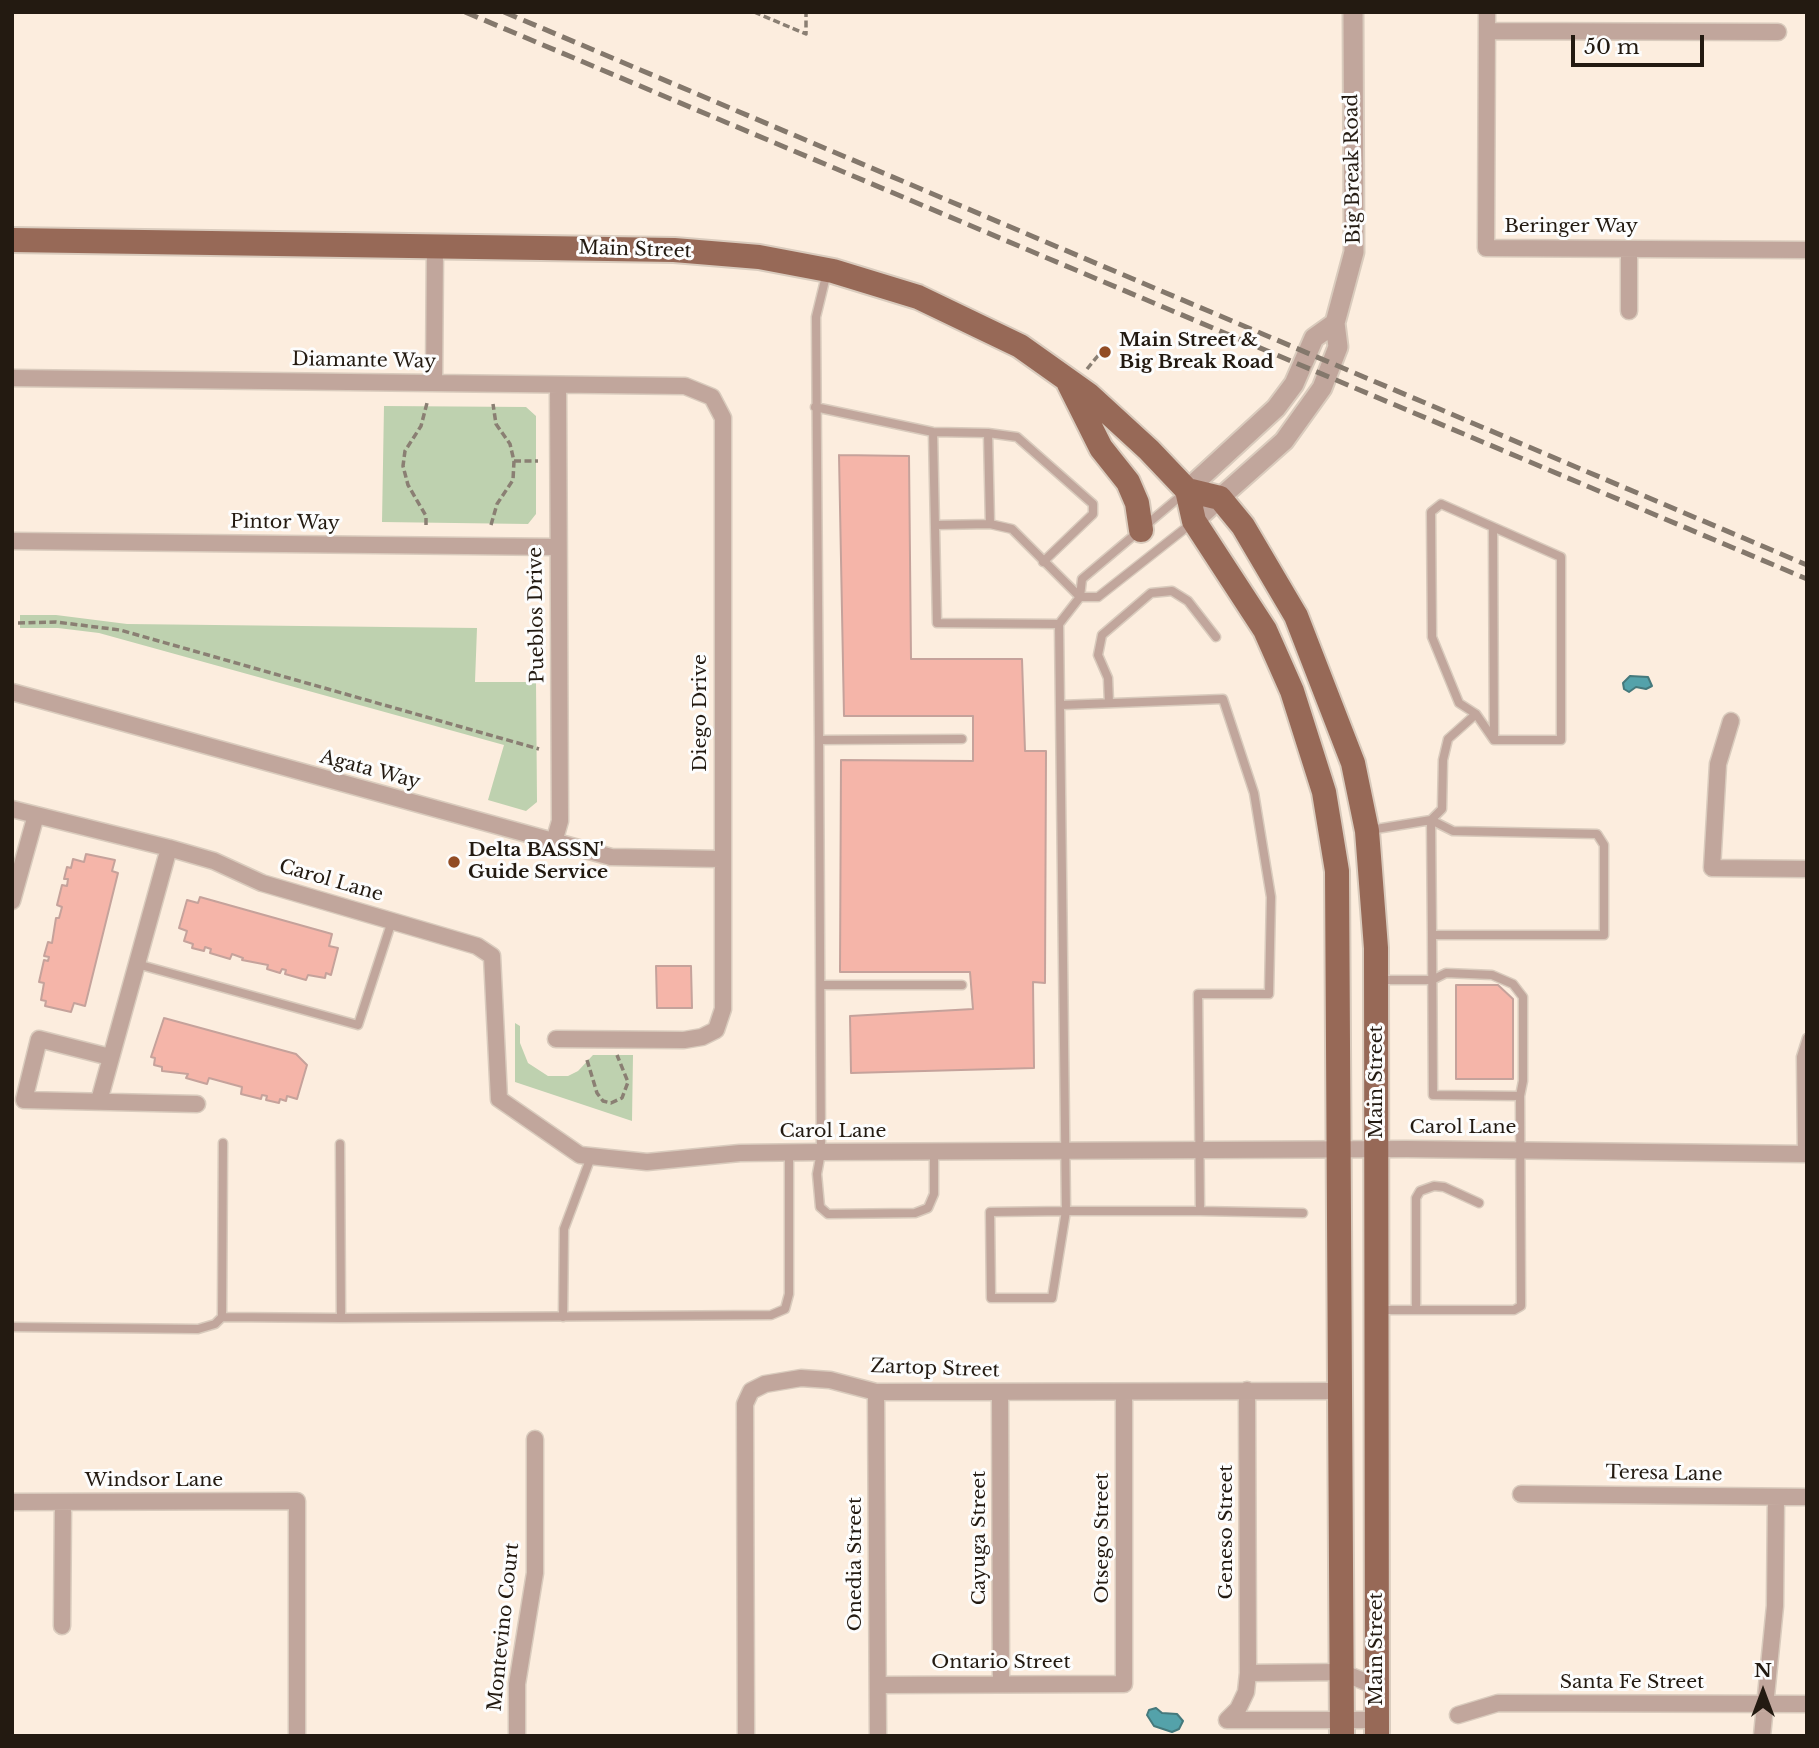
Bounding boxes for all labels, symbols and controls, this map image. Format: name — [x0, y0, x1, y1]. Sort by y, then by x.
scale bar — [1574, 21, 1707, 65]
text: 50 m — [1584, 34, 1639, 60]
street label: Big Break Road — [1340, 94, 1366, 244]
street label: Beringer Way — [1504, 216, 1638, 238]
street label: Main Street — [578, 237, 692, 263]
place label: Main Street & Big Break Road — [1119, 330, 1274, 374]
marker: Main Street & Big Break Road — [1097, 344, 1113, 360]
street label: Diamante Way — [292, 348, 436, 374]
street label: Pintor Way — [230, 511, 340, 535]
street label: Pueblos Drive — [524, 547, 550, 683]
street label: Diego Drive — [690, 654, 712, 772]
street label: Agata Way — [317, 746, 423, 794]
place label: Delta BASSN' Guide Service — [468, 840, 608, 884]
marker: Delta BASSN' Guide Service — [446, 854, 462, 870]
street label: Carol Lane — [276, 855, 386, 907]
street label: Main Street — [1366, 1025, 1388, 1139]
street label: Carol Lane — [1410, 1117, 1516, 1139]
street label: Carol Lane — [780, 1121, 886, 1143]
street label: Zartop Street — [870, 1355, 1000, 1383]
street label: Teresa Lane — [1605, 1462, 1723, 1486]
street label: Geneso Street — [1216, 1464, 1238, 1600]
street label: Windsor Lane — [85, 1470, 223, 1492]
street label: Cayuga Street — [969, 1471, 991, 1605]
street label: Otsego Street — [1092, 1473, 1114, 1603]
street label: Onedia Street — [845, 1497, 867, 1631]
street label: Montevino Court — [484, 1542, 524, 1712]
street label: Main Street — [1366, 1592, 1388, 1706]
street label: Ontario Street — [931, 1652, 1071, 1674]
north arrow — [1728, 1657, 1798, 1727]
text: N — [1754, 1659, 1772, 1682]
street label: Santa Fe Street — [1560, 1672, 1704, 1694]

